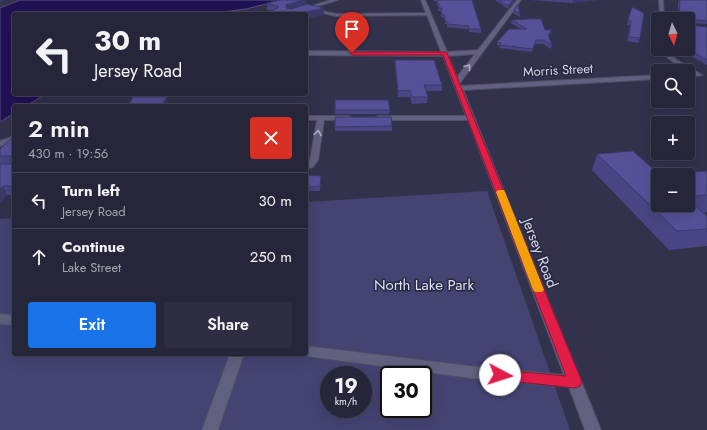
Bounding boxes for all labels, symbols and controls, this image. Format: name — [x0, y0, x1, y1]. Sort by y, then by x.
pin — [335, 12, 369, 53]
north arrow — [651, 12, 695, 56]
map controls — [651, 12, 695, 212]
icon: arrive — [341, 18, 363, 40]
text: 30 m — [94, 20, 161, 61]
icon: left — [28, 28, 80, 80]
text: Jersey Road — [94, 58, 182, 84]
street label: Morris Street — [523, 59, 594, 81]
one-way arrow — [463, 64, 470, 71]
button: search — [651, 64, 695, 108]
text: 2 min — [28, 111, 90, 146]
button: + — [651, 116, 695, 160]
button: close — [250, 117, 292, 159]
one-way arrow — [313, 130, 322, 136]
text: 430 m · 19:56 — [28, 144, 108, 163]
button: − — [651, 168, 695, 212]
text: Turn left — [62, 180, 120, 202]
icon: left — [28, 190, 50, 212]
text: 30 m — [259, 190, 292, 212]
text: Jersey Road — [62, 202, 126, 221]
street label: Jersey Road — [516, 213, 563, 291]
text: Continue — [62, 236, 125, 258]
icon: ahead — [28, 246, 50, 268]
text: 250 m — [250, 246, 292, 268]
text: Lake Street — [62, 258, 121, 277]
park label: North Lake Park — [374, 274, 475, 296]
button: Exit — [28, 302, 156, 348]
button: Share — [164, 302, 292, 348]
position arrow — [479, 354, 521, 396]
speed limit sign: 30 — [380, 366, 432, 418]
text: 19 — [334, 372, 358, 401]
text: km/h — [335, 394, 357, 409]

